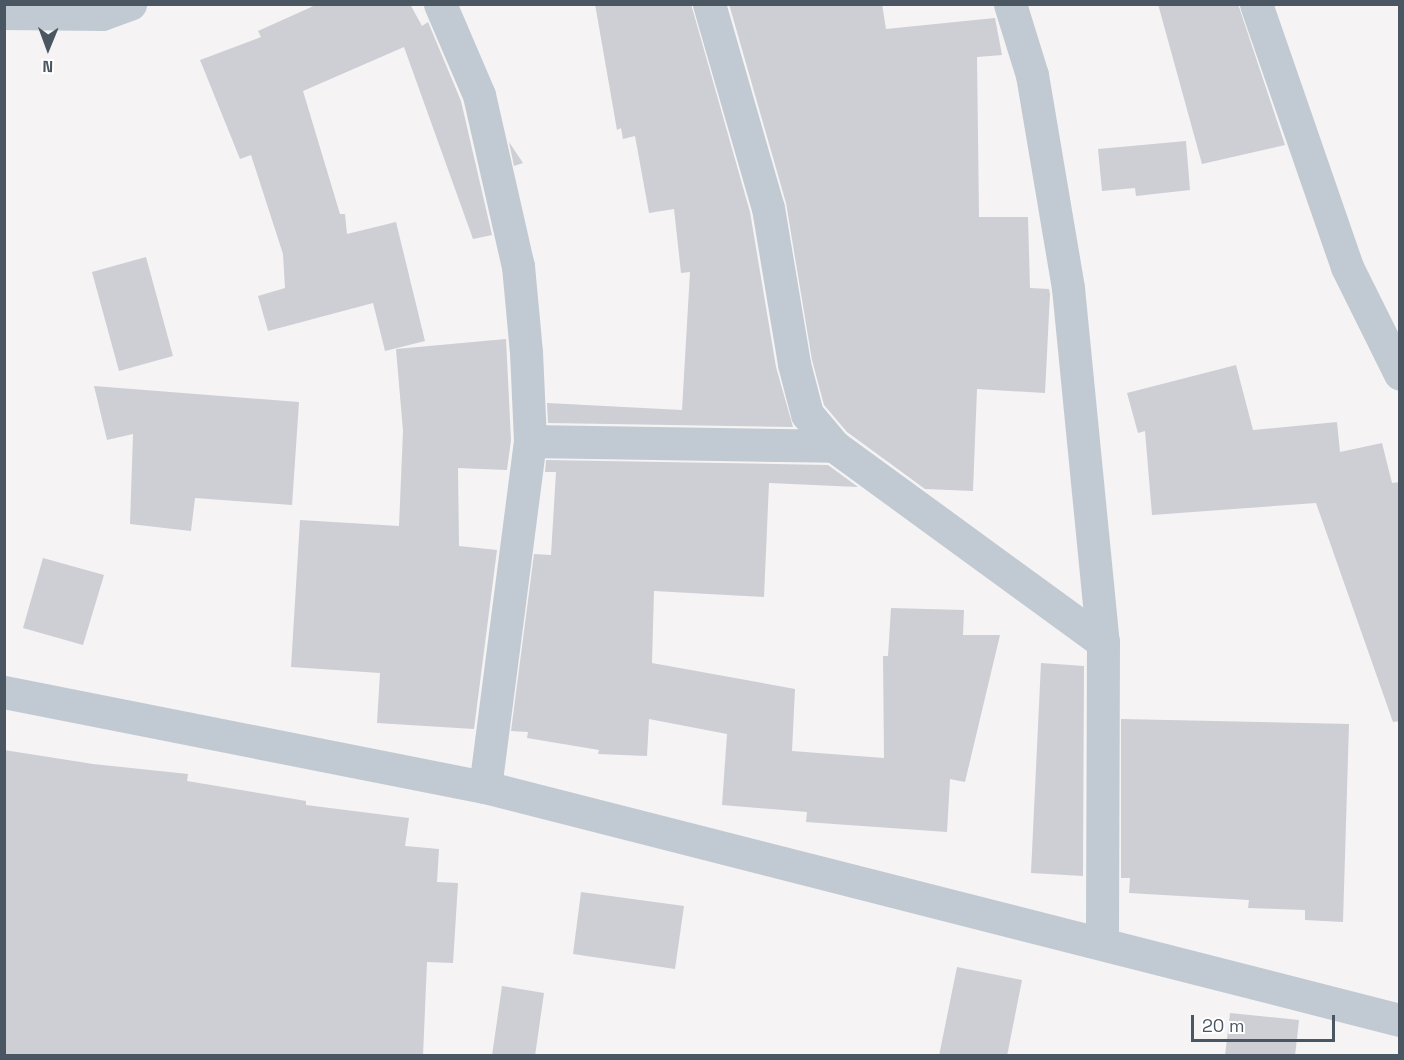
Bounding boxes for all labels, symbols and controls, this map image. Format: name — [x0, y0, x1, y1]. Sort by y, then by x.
north arrow — [18, 18, 78, 78]
text: N — [42, 56, 53, 77]
scale bar — [1194, 1003, 1338, 1041]
text: 20 m — [1202, 1014, 1245, 1037]

